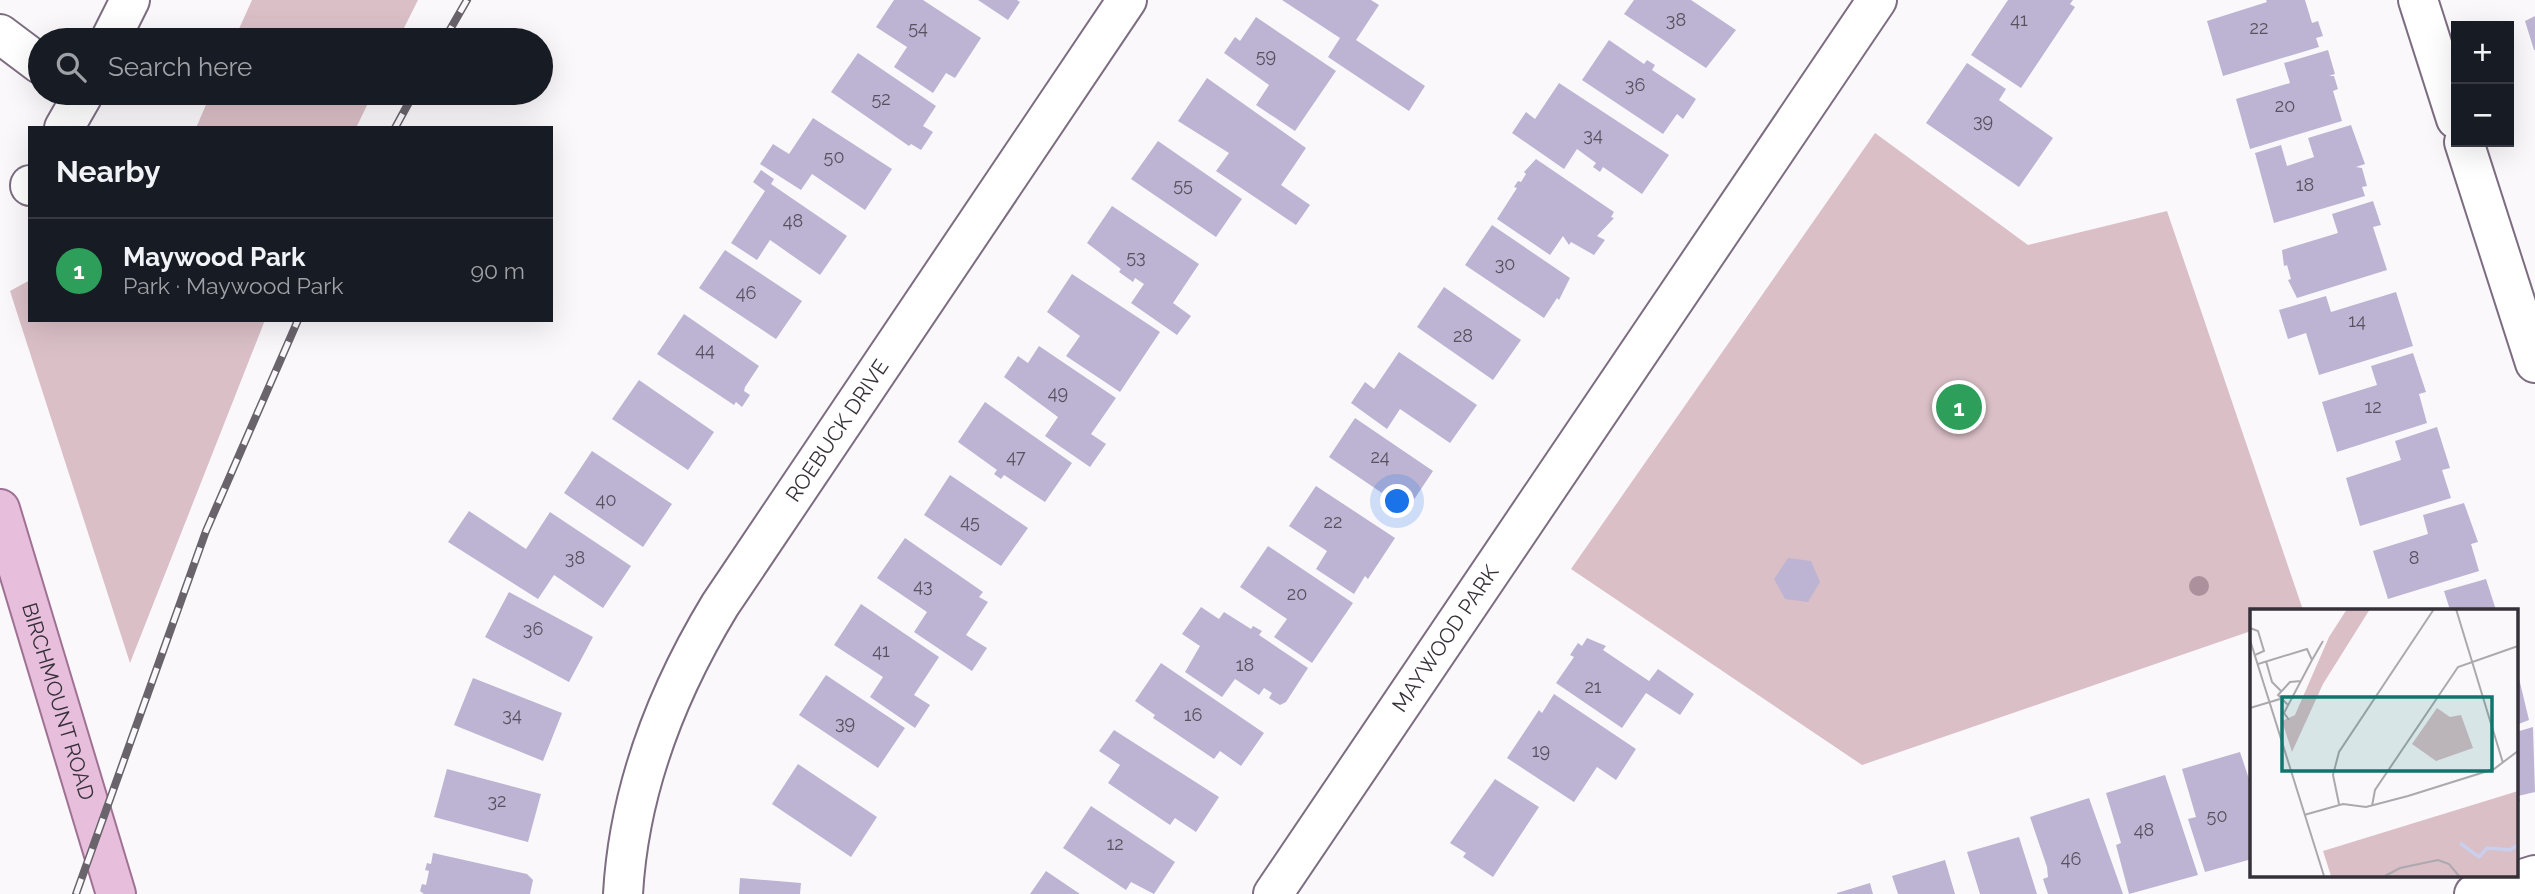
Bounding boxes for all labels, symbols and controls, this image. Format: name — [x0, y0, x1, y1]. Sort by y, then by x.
house number: 38 — [1666, 9, 1686, 30]
house number: 41 — [2010, 9, 2028, 30]
house number: 54 — [908, 17, 928, 38]
house number: 22 — [2250, 17, 2268, 38]
map controls — [2451, 21, 2514, 147]
button: + — [2451, 21, 2514, 84]
search box — [28, 28, 553, 105]
house number: 59 — [1256, 45, 1276, 66]
icon: search — [52, 48, 90, 86]
text: Search here — [108, 52, 252, 82]
house number: 36 — [1625, 74, 1645, 95]
button: − — [2451, 84, 2514, 147]
house number: 52 — [871, 88, 891, 109]
house number: 20 — [2275, 95, 2295, 116]
house number: 39 — [1973, 110, 1993, 131]
house number: 34 — [1583, 124, 1603, 145]
house number: 50 — [824, 146, 844, 167]
text: Nearby — [56, 154, 160, 189]
house number: 55 — [1173, 174, 1193, 195]
house number: 18 — [2296, 174, 2314, 195]
house number: 48 — [783, 210, 803, 231]
text: Maywood Park — [123, 242, 305, 272]
house number: 53 — [1126, 246, 1146, 267]
house number: 30 — [1495, 253, 1515, 274]
text: 1 — [73, 257, 85, 284]
text: 90 m — [470, 257, 525, 284]
text: Park · Maywood Park — [123, 272, 344, 299]
house number: 46 — [736, 282, 756, 303]
house number: 14 — [2348, 310, 2366, 331]
house number: 28 — [1453, 325, 1473, 346]
house number: 44 — [695, 339, 715, 360]
street label: ROEBUCK DRIVE — [780, 354, 894, 506]
pin: 1 — [1936, 381, 1982, 433]
house number: 49 — [1048, 382, 1068, 403]
house number: 12 — [2364, 396, 2382, 417]
house number: 47 — [1006, 446, 1026, 467]
house number: 24 — [1370, 446, 1390, 467]
your location — [1380, 484, 1414, 518]
house number: 40 — [596, 489, 616, 510]
house number: 45 — [960, 511, 980, 532]
house number: 22 — [1324, 511, 1342, 532]
house number: 38 — [565, 547, 585, 568]
house number: 8 — [2409, 547, 2419, 568]
street label: MAYWOOD PARK — [1387, 560, 1504, 717]
house number: 43 — [913, 575, 933, 596]
house number: 20 — [1287, 583, 1307, 604]
street label: BIRCHMOUNT ROAD — [17, 600, 100, 803]
inset map — [2250, 609, 2518, 876]
house number: 36 — [523, 618, 543, 639]
house number: 41 — [872, 640, 890, 661]
house number: 18 — [1236, 654, 1254, 675]
house number: 21 — [1584, 676, 1602, 697]
house number: 34 — [502, 704, 522, 725]
house number: 16 — [1184, 704, 1202, 725]
house number: 39 — [835, 712, 855, 733]
house number: 19 — [1532, 740, 1550, 761]
house number: 32 — [488, 790, 507, 811]
house number: 50 — [2207, 805, 2227, 826]
house number: 48 — [2134, 819, 2154, 840]
house number: 12 — [1106, 833, 1124, 854]
house number: 46 — [2061, 848, 2081, 869]

